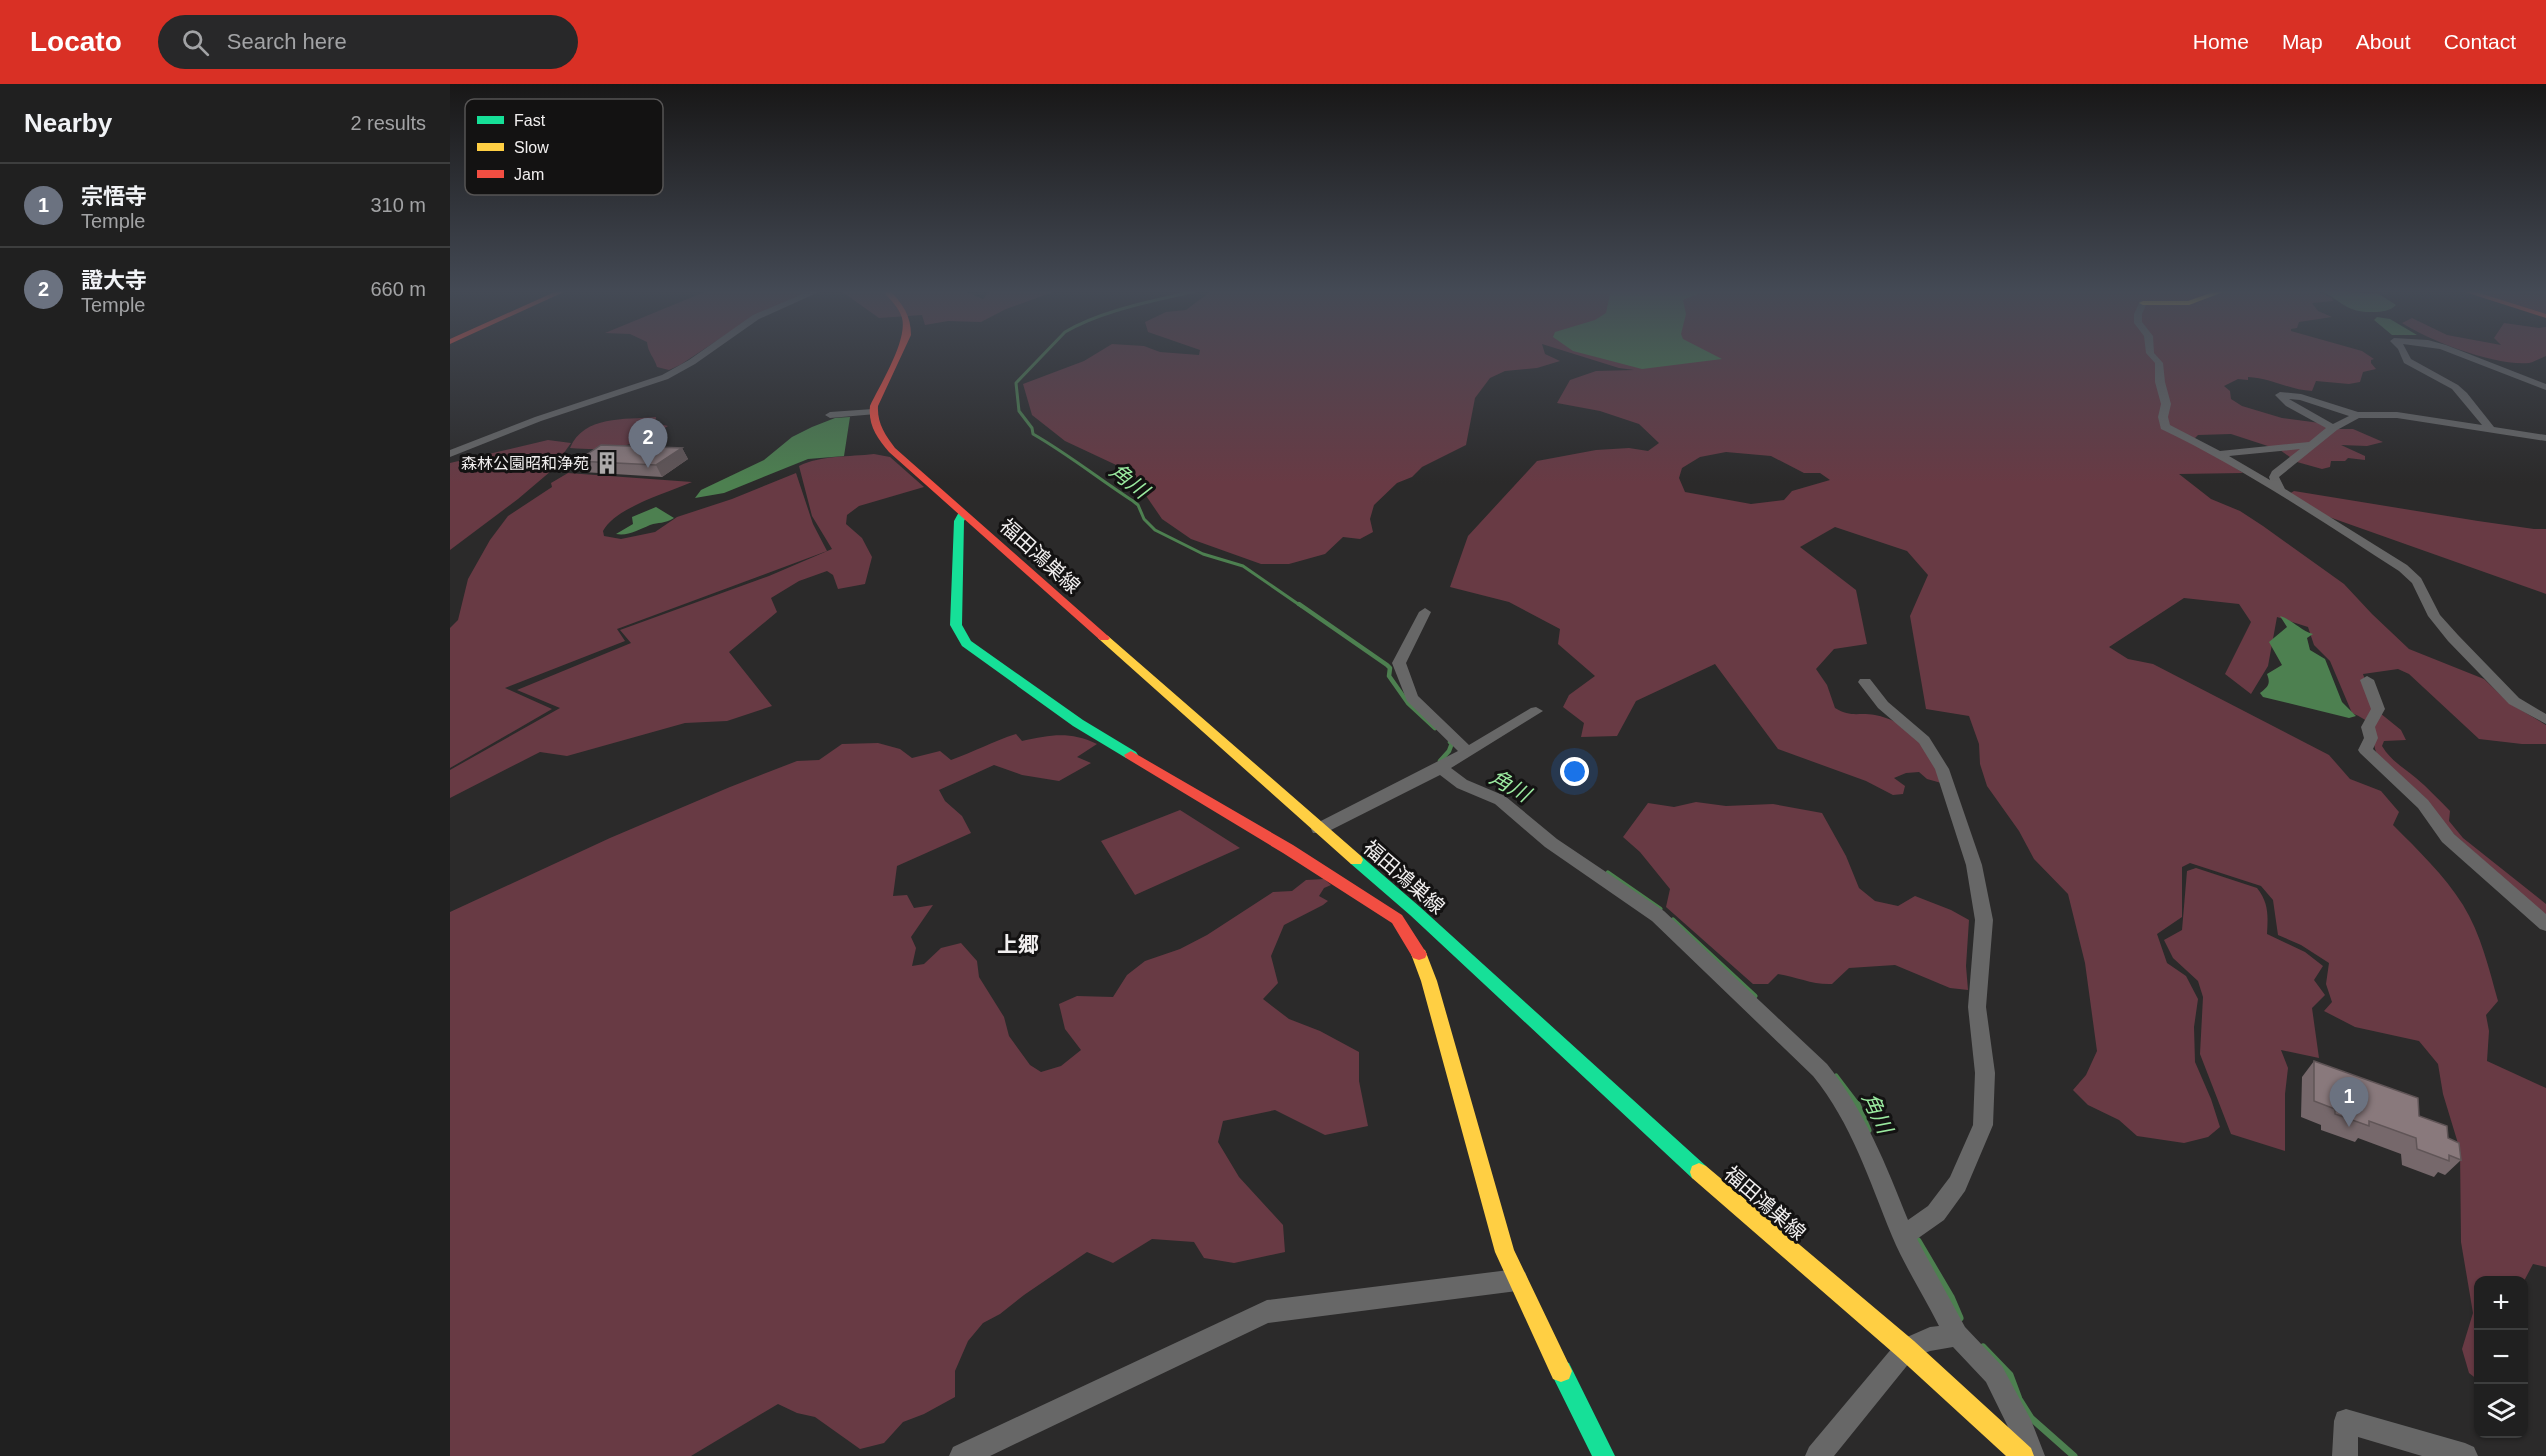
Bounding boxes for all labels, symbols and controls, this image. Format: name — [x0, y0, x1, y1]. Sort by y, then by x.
search box — [158, 15, 578, 69]
text: Locato — [30, 26, 122, 57]
icon: search — [179, 26, 212, 59]
text: Search here — [227, 29, 347, 54]
text: Home — [2193, 30, 2249, 53]
text: Map — [2282, 30, 2323, 53]
text: About — [2356, 30, 2411, 53]
text: Contact — [2444, 30, 2516, 53]
legend — [465, 99, 663, 195]
text: Nearby — [24, 108, 112, 138]
text: 2 results — [350, 112, 426, 134]
text: Fast — [514, 112, 546, 129]
text: Slow — [514, 139, 549, 156]
text: Jam — [514, 166, 544, 183]
text: 宗悟寺 — [81, 184, 147, 209]
text: 1 — [38, 194, 49, 216]
text: 310 m — [370, 194, 426, 216]
text: Temple — [81, 210, 145, 232]
text: 證大寺 — [81, 268, 147, 293]
text: 2 — [38, 278, 49, 300]
text: 660 m — [370, 278, 426, 300]
text: Temple — [81, 294, 145, 316]
pin: 2 — [628, 418, 668, 468]
building icon: 森林公園昭和浄苑 — [594, 450, 620, 476]
place label: 森林公園昭和浄苑 — [461, 455, 589, 472]
water label: 角川 — [1106, 459, 1155, 504]
street label: 福田鴻巣線 — [995, 514, 1085, 598]
your location — [1560, 757, 1589, 786]
water label: 角川 — [1486, 765, 1536, 807]
street label: 福田鴻巣線 — [1359, 836, 1449, 918]
district label: 上郷 — [997, 933, 1039, 956]
pin: 1 — [2330, 1078, 2368, 1127]
water label: 角川 — [1858, 1089, 1898, 1138]
street label: 福田鴻巣線 — [1720, 1162, 1810, 1244]
map controls — [2474, 1276, 2528, 1438]
button: + — [2474, 1276, 2528, 1330]
button: − — [2474, 1330, 2528, 1384]
button: layers — [2474, 1384, 2528, 1438]

